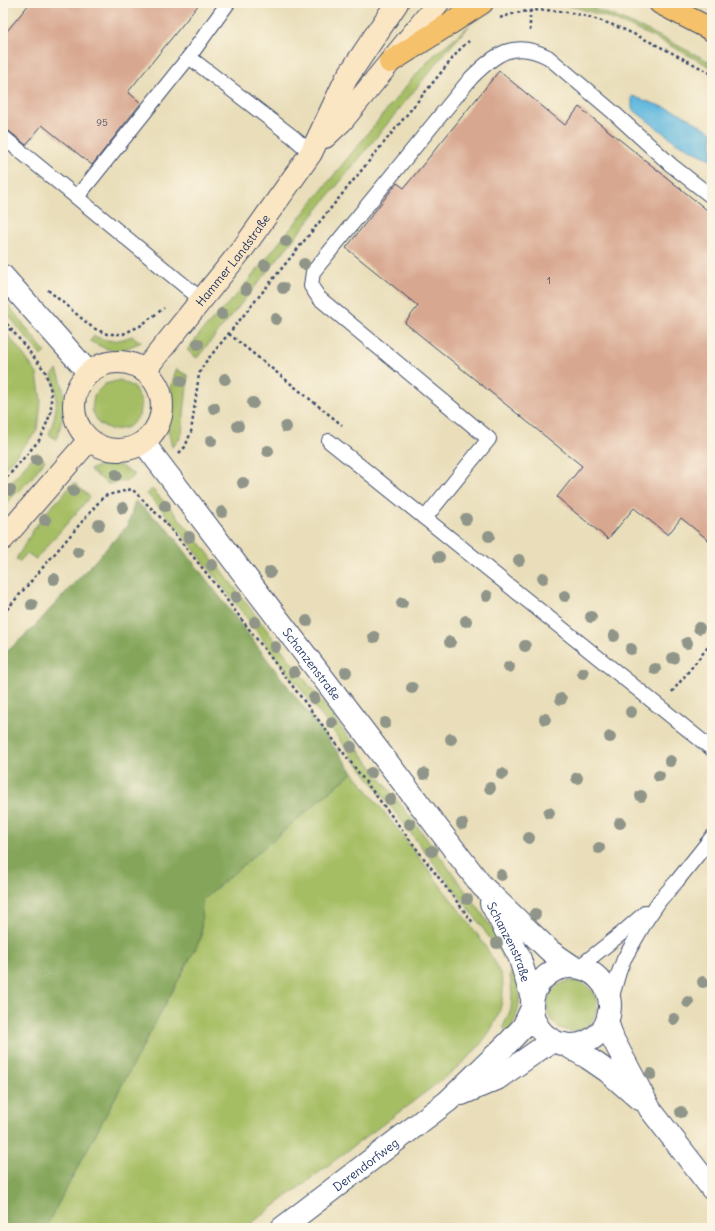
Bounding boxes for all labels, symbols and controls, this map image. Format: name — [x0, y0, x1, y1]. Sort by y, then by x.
house number: 95 — [96, 116, 108, 129]
street label: Hammer Landstraße — [192, 211, 273, 309]
house number: 1 — [547, 274, 551, 287]
street label: Schanzenstraße — [280, 625, 345, 703]
street label: Schanzenstraße — [484, 899, 534, 983]
street label: Derendorfweg — [330, 1134, 401, 1194]

